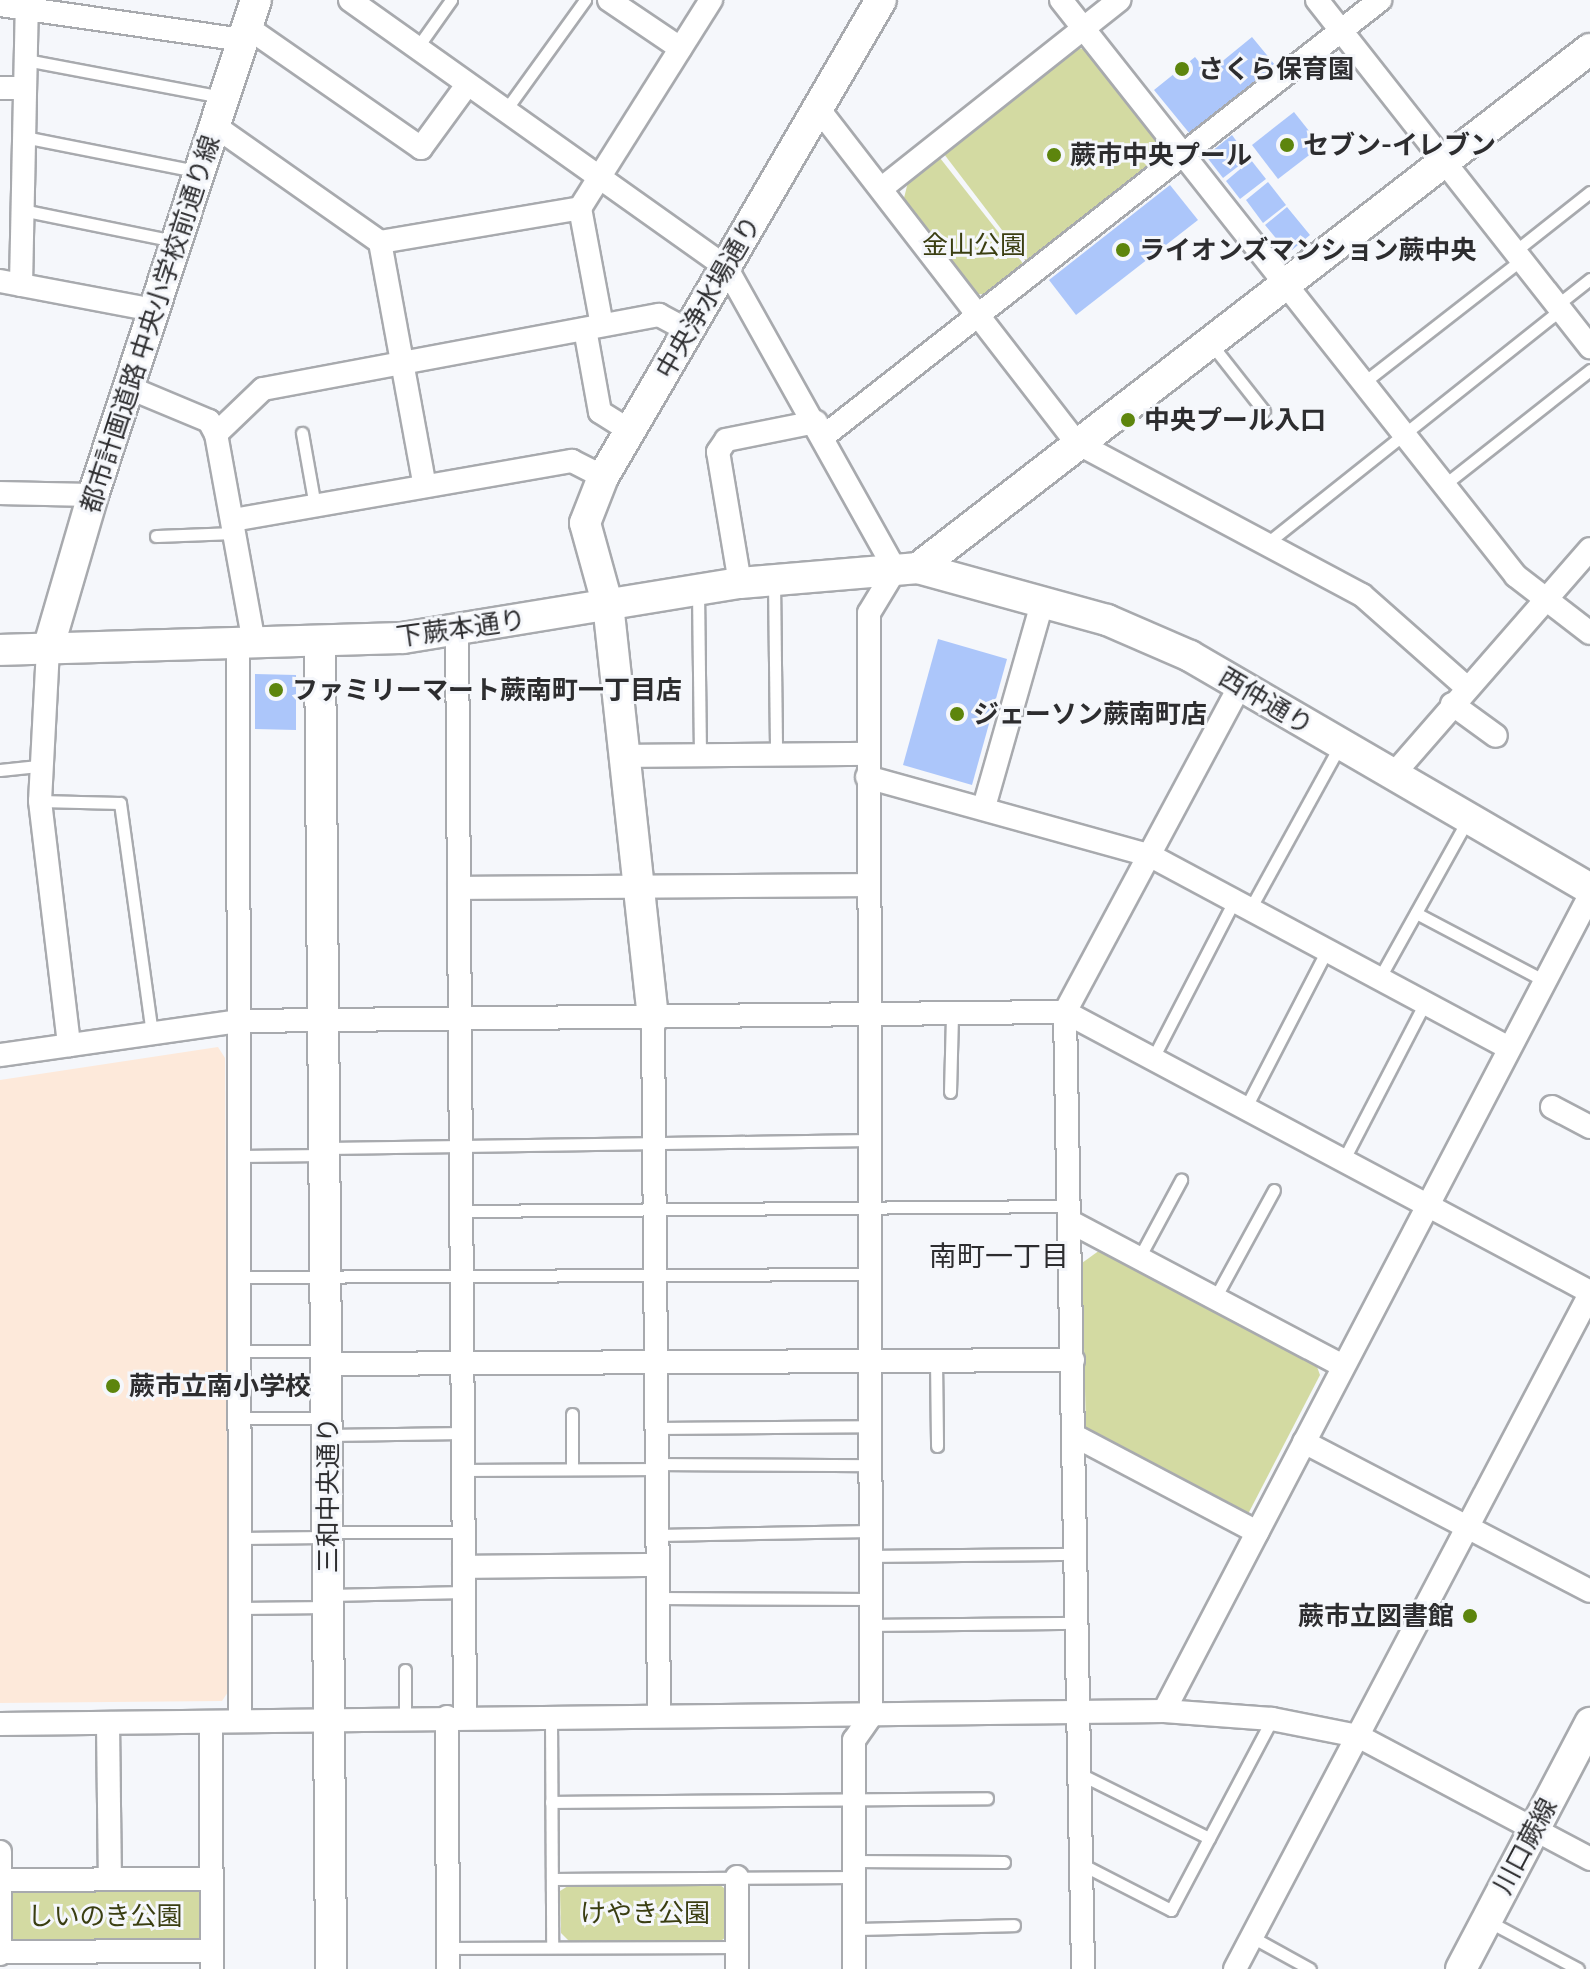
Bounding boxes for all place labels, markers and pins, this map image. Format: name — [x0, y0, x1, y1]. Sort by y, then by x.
place label: さくら保育園 — [1198, 53, 1354, 85]
marker: さくら保育園 — [1173, 60, 1191, 78]
place label: セブン-イレブン — [1303, 129, 1496, 161]
marker: セブン-イレブン — [1278, 136, 1296, 154]
place label: 蕨市中央プール — [1070, 139, 1252, 171]
marker: 蕨市中央プール — [1045, 146, 1063, 164]
place label: ライオンズマンション蕨中央 — [1139, 234, 1477, 266]
marker: ライオンズマンション蕨中央 — [1114, 241, 1132, 259]
place label: 中央プール入口 — [1144, 404, 1326, 436]
marker: 中央プール入口 — [1119, 411, 1137, 429]
place label: ファミリーマート蕨南町一丁目店 — [292, 674, 682, 706]
marker: ファミリーマート蕨南町一丁目店 — [267, 681, 285, 699]
place label: ジェーソン蕨南町店 — [973, 698, 1207, 730]
marker: ジェーソン蕨南町店 — [948, 705, 966, 723]
place label: 蕨市立南小学校 — [129, 1370, 311, 1402]
marker: 蕨市立南小学校 — [104, 1377, 122, 1395]
place label: 蕨市立図書館 — [1298, 1600, 1454, 1632]
marker: 蕨市立図書館 — [1461, 1607, 1479, 1625]

